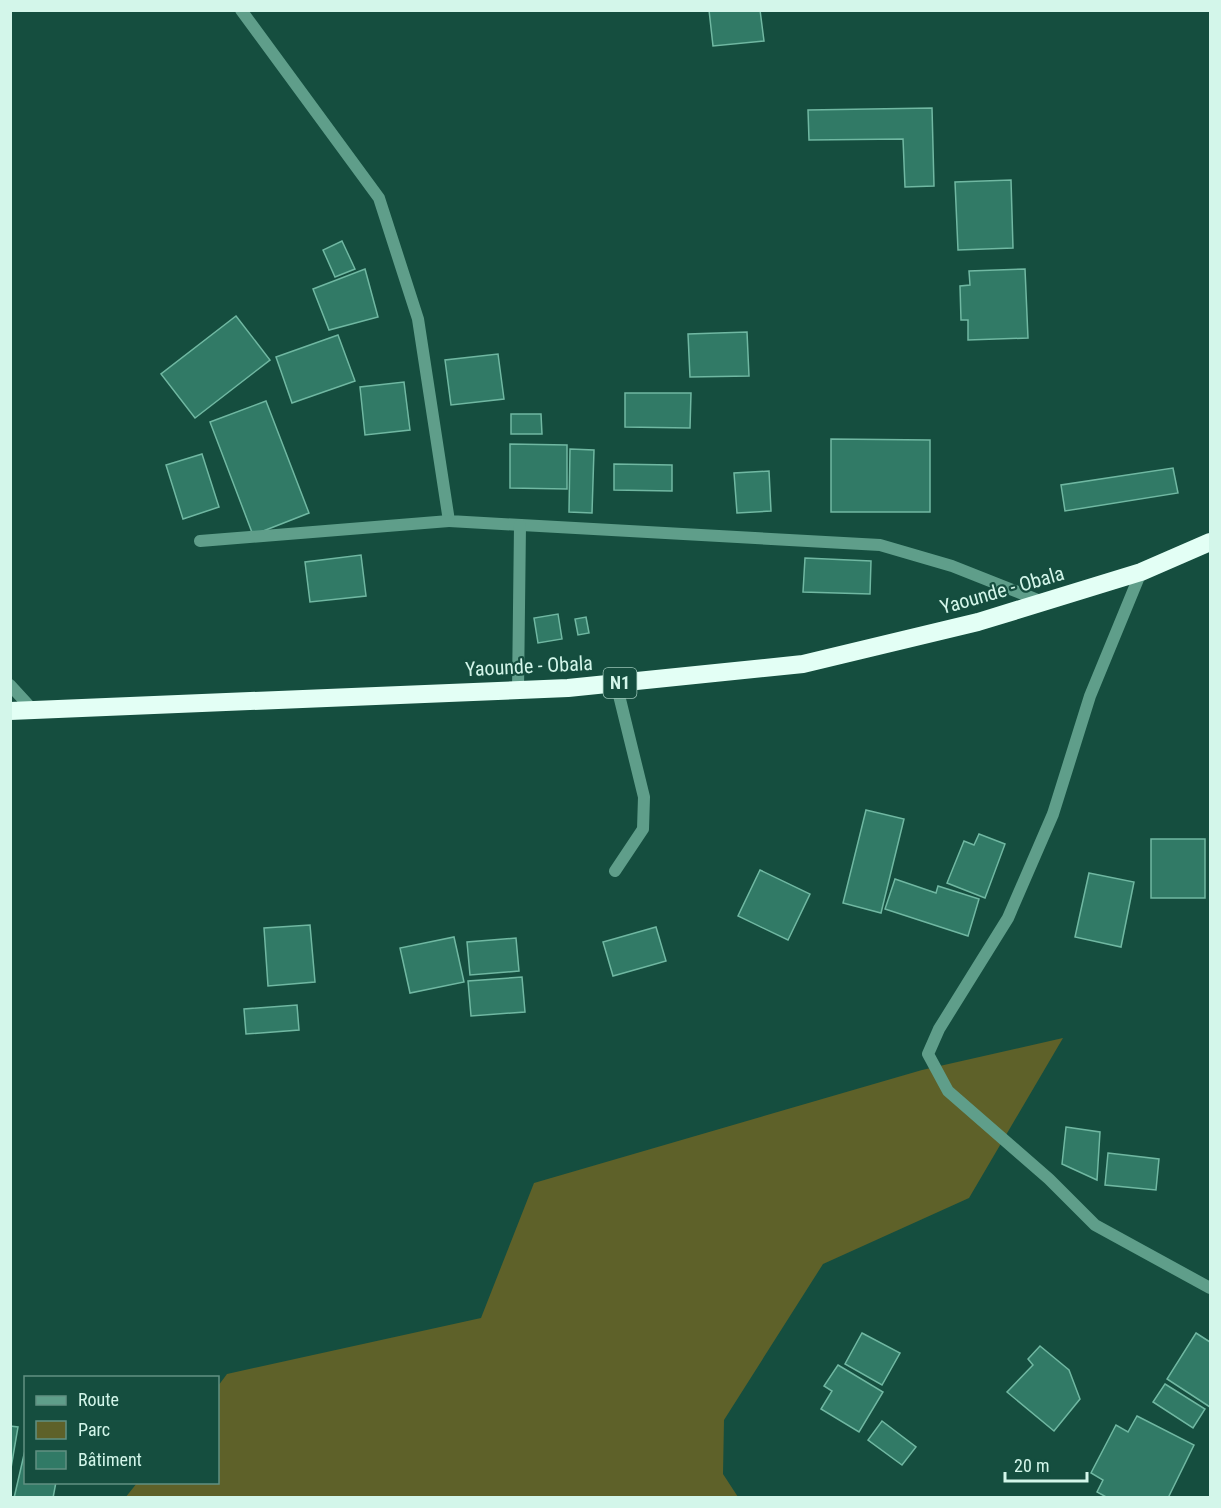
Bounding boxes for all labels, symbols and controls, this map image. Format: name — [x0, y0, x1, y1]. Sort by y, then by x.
street label: Yaounde - Obala — [937, 561, 1067, 619]
street label: Yaounde - Obala — [465, 651, 593, 681]
road number: N1 — [604, 668, 636, 698]
legend — [24, 1376, 219, 1484]
text: Route — [78, 1389, 119, 1410]
text: Parc — [78, 1419, 110, 1440]
scale bar — [1005, 1445, 1088, 1483]
text: Bâtiment — [78, 1449, 142, 1470]
text: 20 m — [1014, 1455, 1049, 1476]

